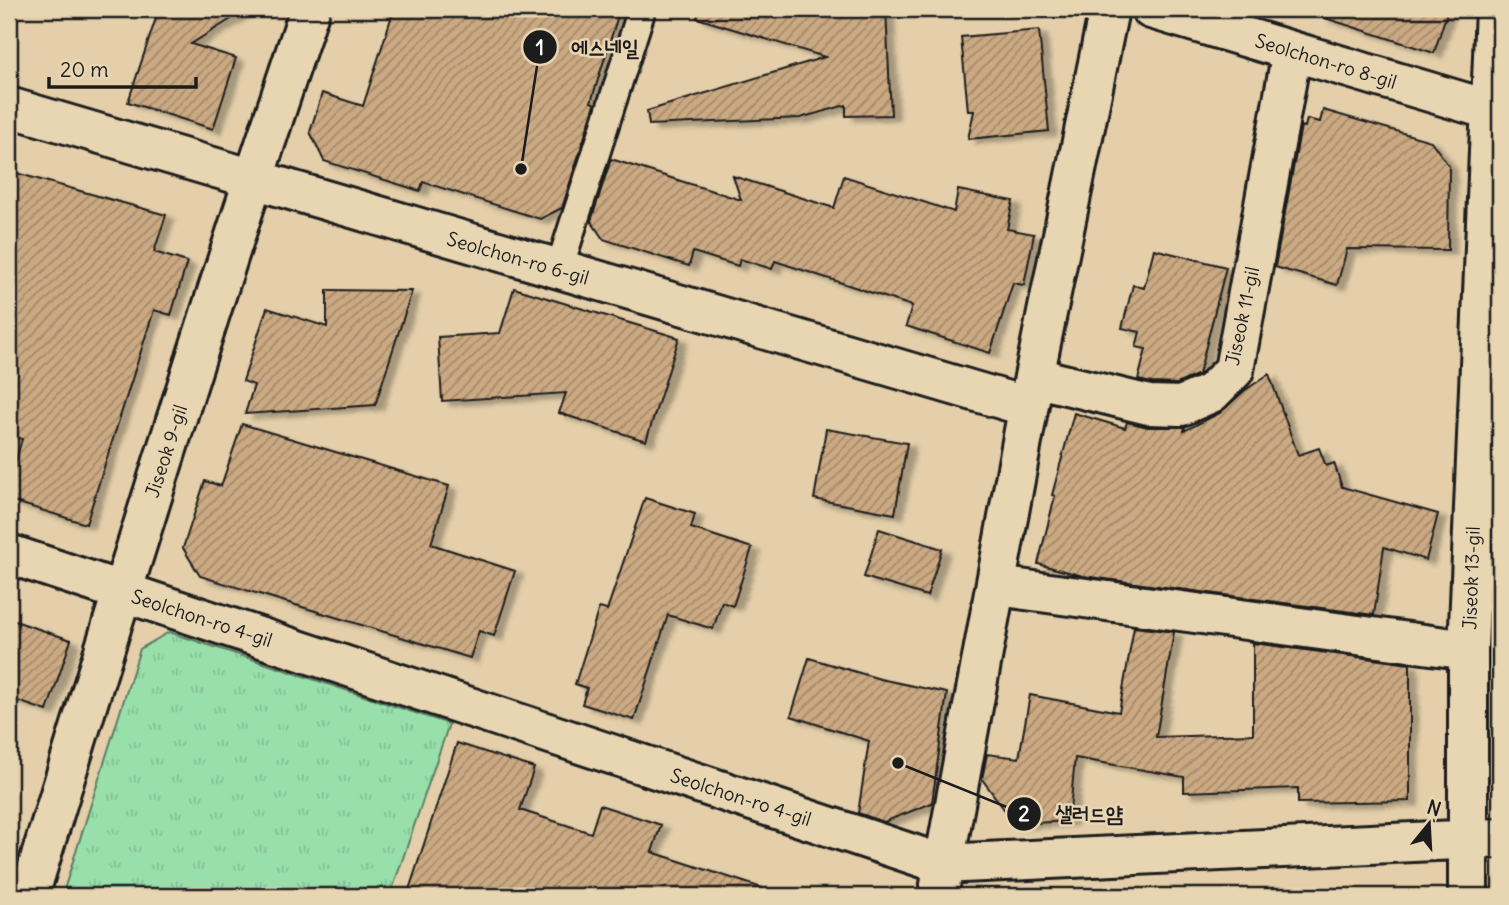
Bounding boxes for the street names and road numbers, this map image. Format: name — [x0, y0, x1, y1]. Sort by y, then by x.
street label: Seolchon-ro 8-gil — [1252, 28, 1400, 94]
street label: Seolchon-ro 6-gil — [444, 226, 592, 290]
street label: Jiseok 11-gil — [1220, 264, 1264, 368]
street label: Jiseok 9-gil — [140, 402, 192, 500]
street label: Jiseok 13-gil — [1457, 526, 1485, 630]
street label: Seolchon-ro 4-gil — [128, 584, 276, 652]
street label: Seolchon-ro 4-gil — [667, 763, 815, 831]

